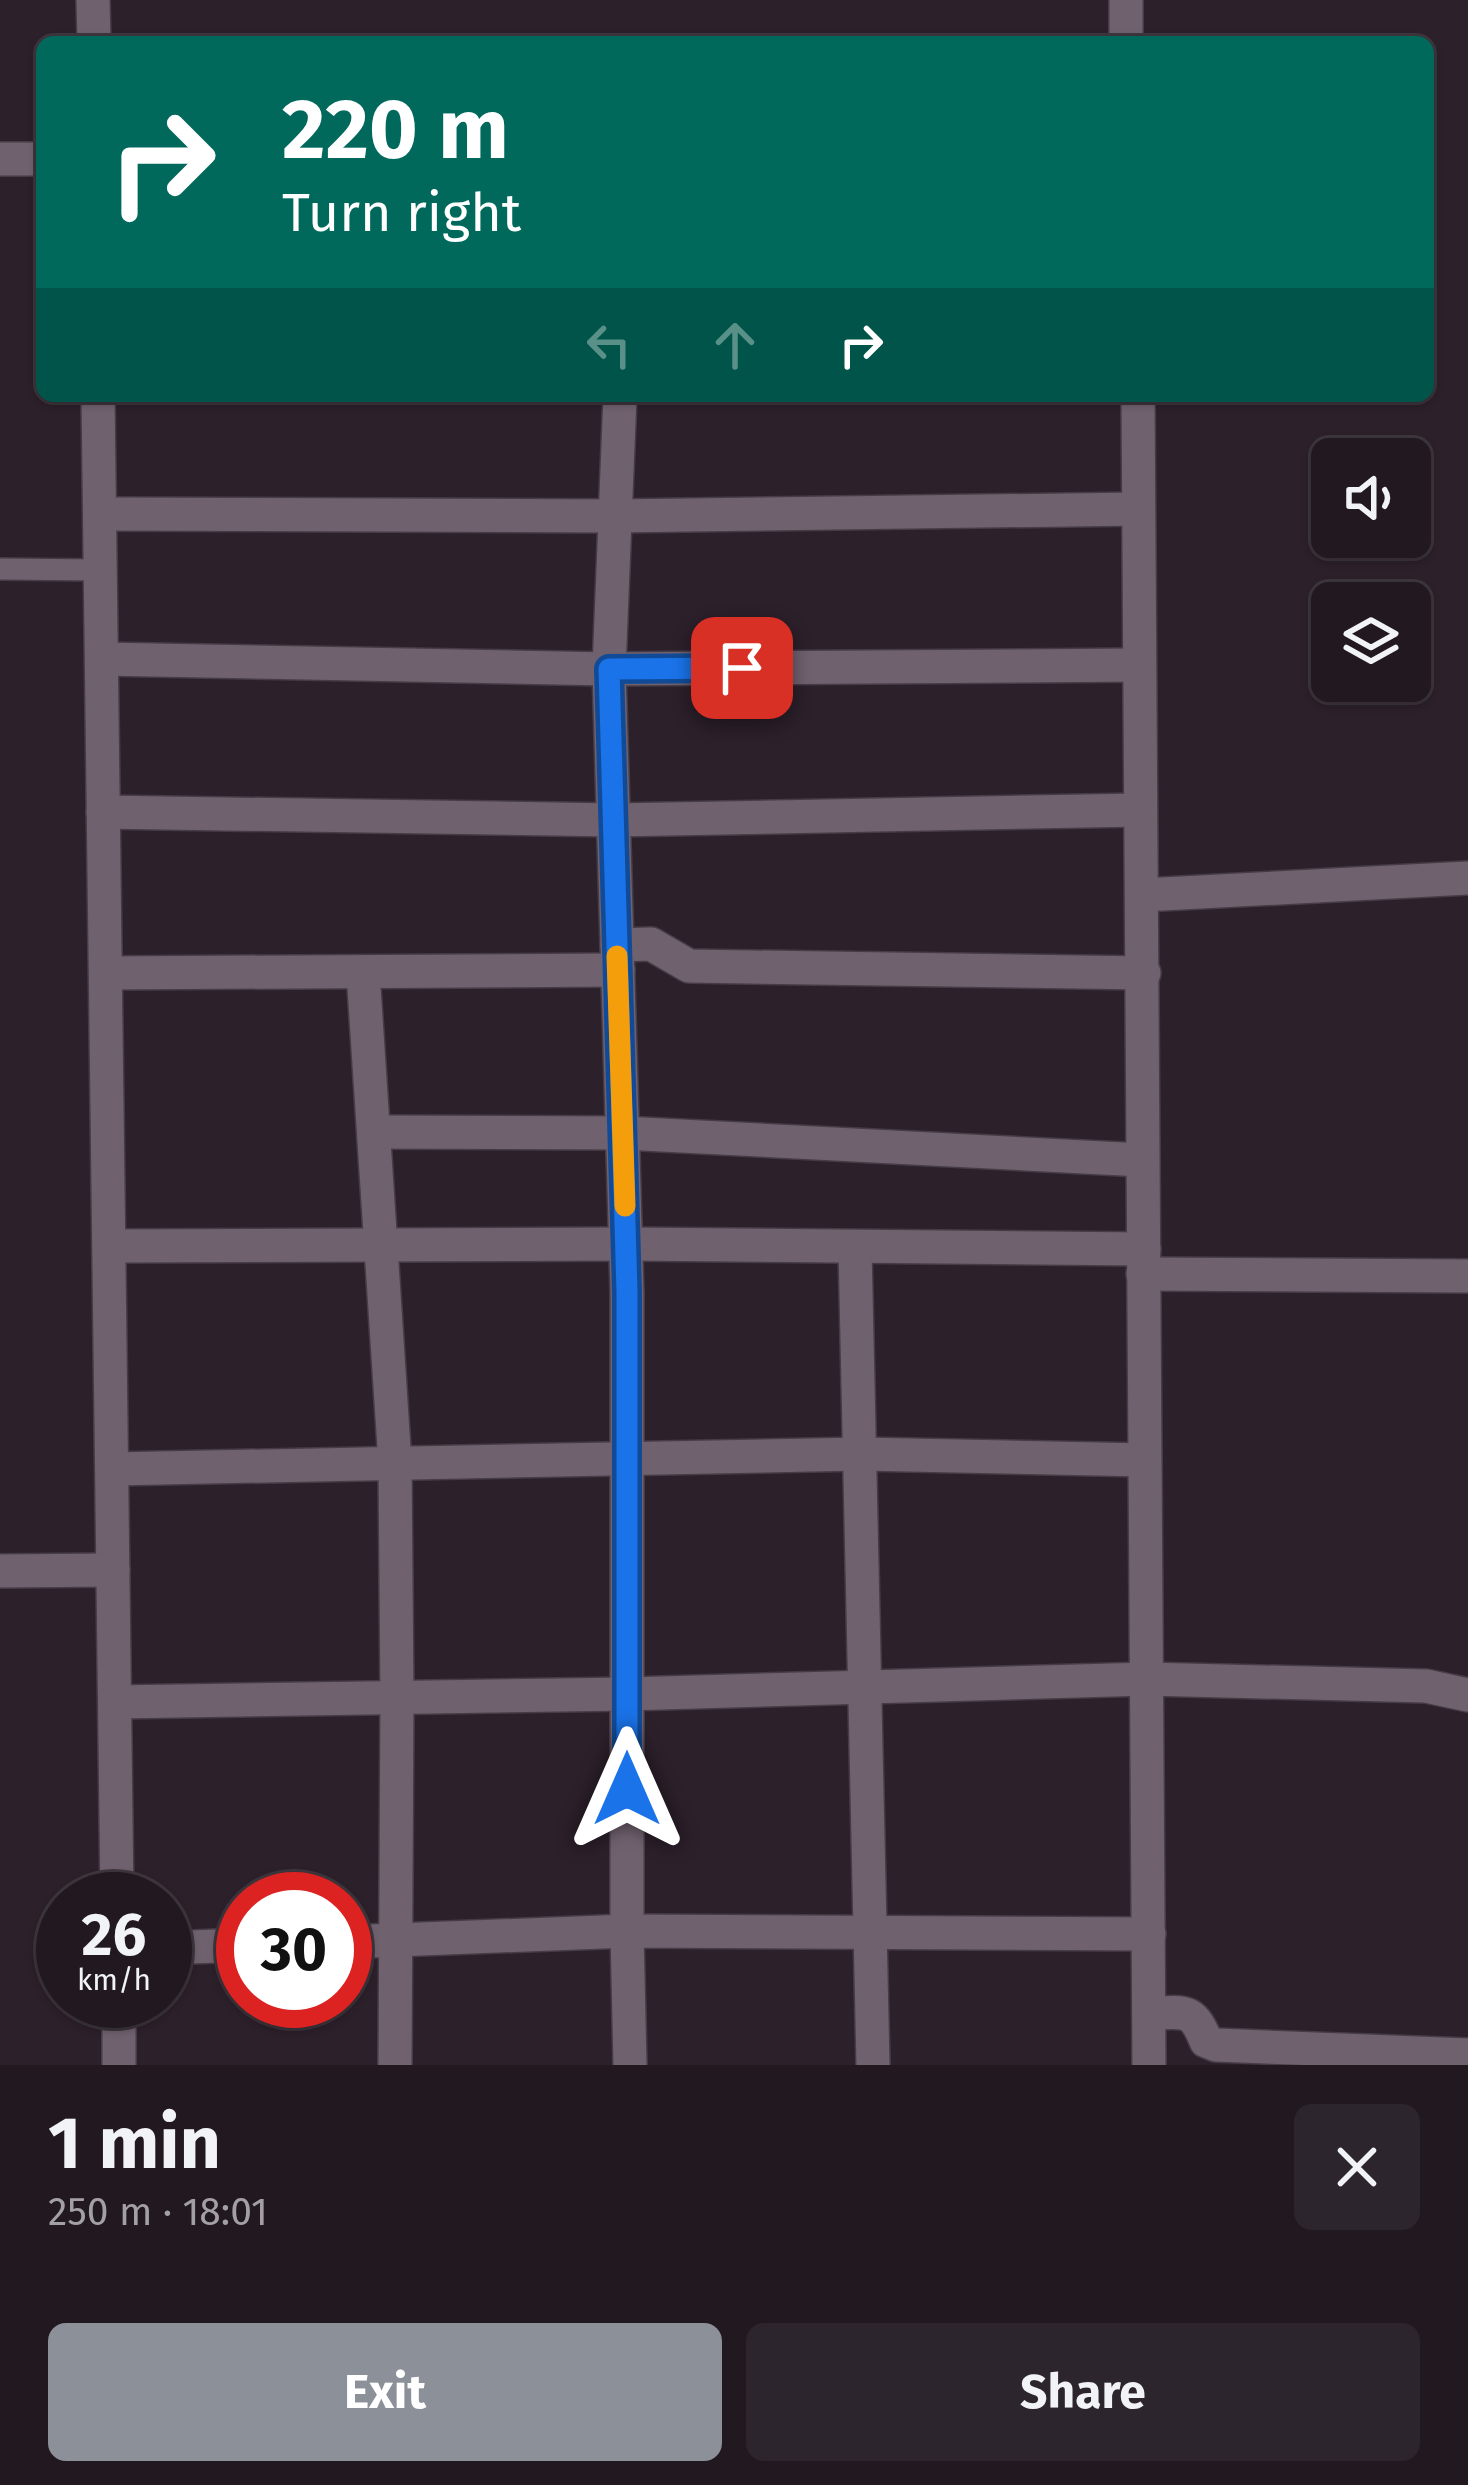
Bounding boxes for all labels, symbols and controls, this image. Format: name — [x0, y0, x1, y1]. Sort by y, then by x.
text: 220 m — [282, 79, 509, 180]
icon: right — [84, 84, 240, 240]
text: Turn right — [282, 181, 521, 245]
icon: left — [576, 312, 642, 378]
icon: ahead — [702, 312, 768, 378]
icon: right — [828, 312, 894, 378]
map controls — [1311, 438, 1431, 702]
button: sound — [1311, 438, 1431, 558]
button: layers — [1311, 582, 1431, 702]
pin — [691, 617, 793, 719]
icon: arrive — [709, 635, 775, 701]
position arrow — [564, 1726, 690, 1852]
speed limit sign: 30 — [216, 1872, 372, 2028]
text: 26 — [82, 1899, 146, 1971]
text: km/h — [77, 1962, 151, 1998]
text: 1 min — [48, 2101, 221, 2187]
button: close — [1294, 2104, 1420, 2230]
text: 250 m · 18:01 — [48, 2189, 268, 2235]
button: Exit — [48, 2323, 722, 2461]
button: Share — [746, 2323, 1420, 2461]

